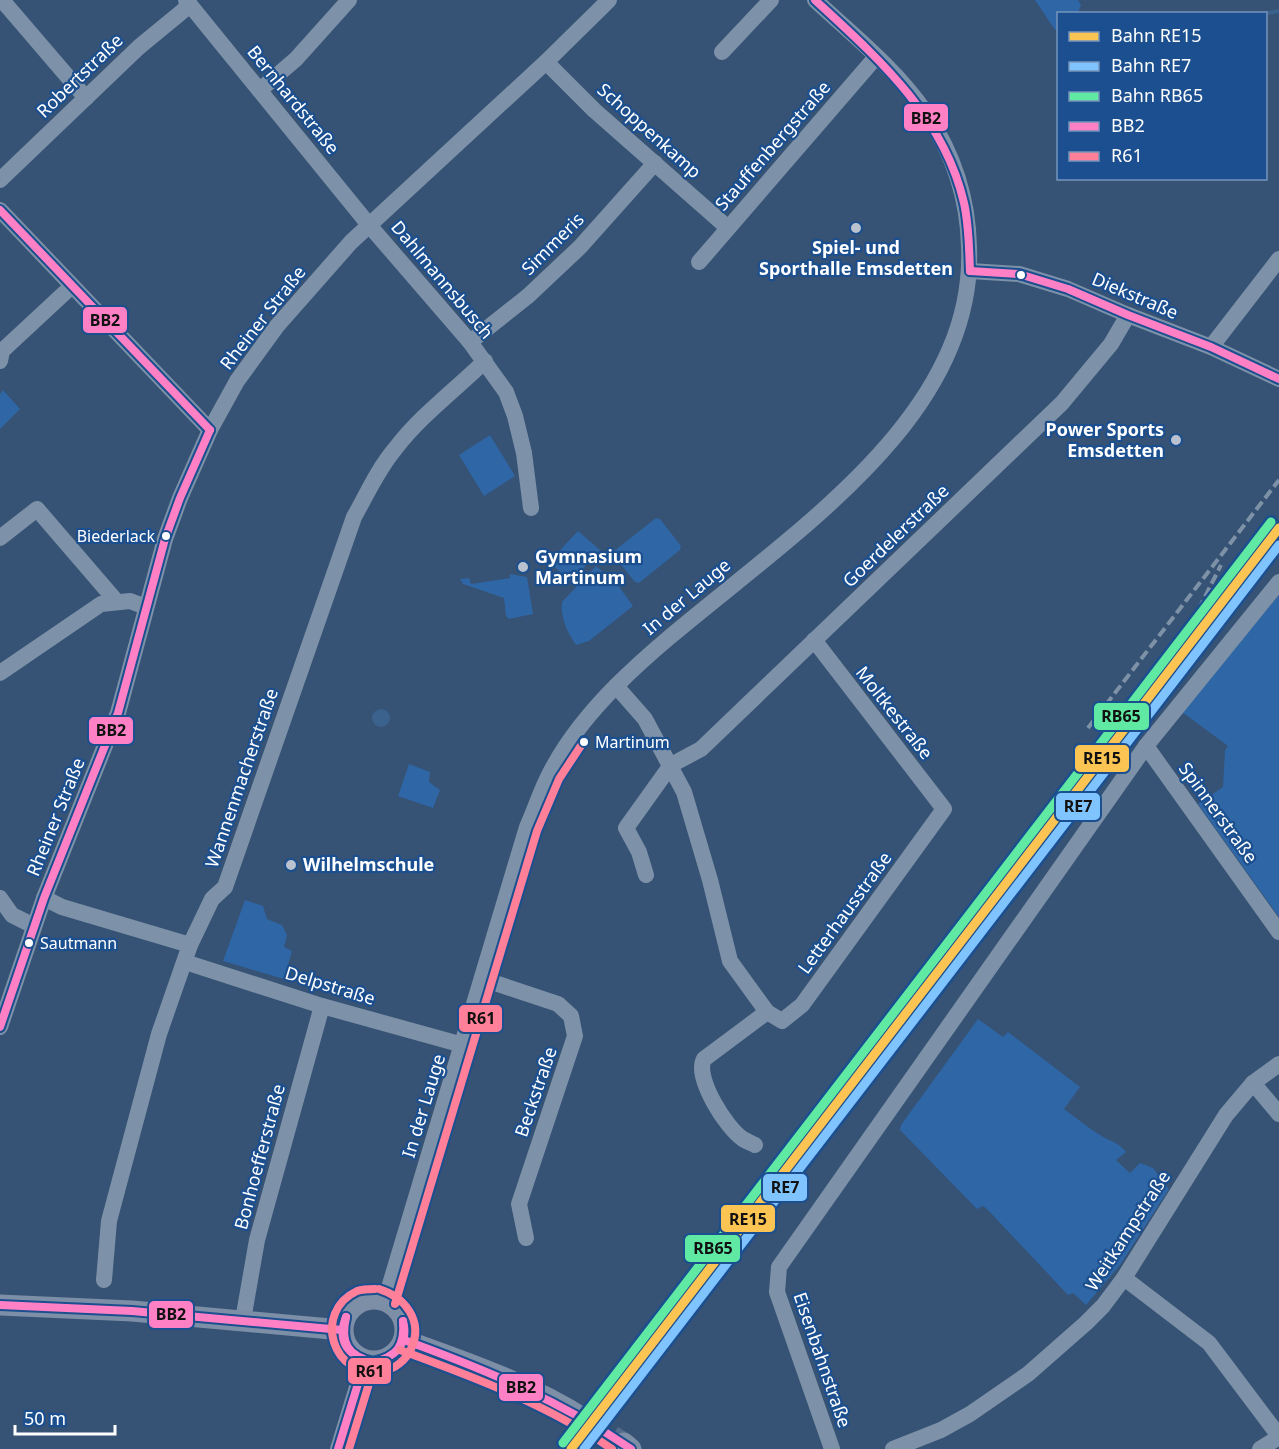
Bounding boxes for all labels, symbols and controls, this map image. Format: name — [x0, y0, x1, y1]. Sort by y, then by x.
legend — [1057, 12, 1267, 180]
text: Bahn RE15 — [1111, 23, 1202, 47]
street label: Robertstraße — [31, 28, 128, 122]
street label: Bernhardstraße — [242, 40, 345, 159]
text: Bahn RE7 — [1111, 53, 1191, 77]
street label: Stauffenbergstraße — [709, 75, 835, 215]
street label: Schoppenkamp — [593, 77, 707, 183]
text: Bahn RB65 — [1111, 83, 1203, 107]
line badge: BB2 — [903, 103, 949, 132]
text: BB2 — [911, 107, 941, 129]
text: BB2 — [1111, 113, 1145, 137]
text: R61 — [1111, 143, 1143, 167]
street label: Simmeris — [516, 207, 589, 280]
street label: Dahlmannsbusch — [386, 215, 499, 344]
marker: Spiel- und Sporthalle Emsdetten — [849, 221, 863, 235]
place label: Spiel- und Sporthalle Emsdetten — [759, 235, 953, 280]
street label: Rheiner Straße — [214, 261, 310, 374]
street label: Diekstraße — [1089, 266, 1182, 324]
unlabelled marker — [1015, 269, 1027, 281]
line badge: BB2 — [82, 306, 128, 334]
text: BB2 — [90, 309, 120, 331]
place label: Power Sports Emsdetten — [1046, 417, 1164, 462]
marker: Power Sports Emsdetten — [1169, 433, 1183, 447]
street label: Goerdelerstraße — [837, 479, 953, 592]
place label: Biederlack — [77, 525, 155, 547]
marker: Biederlack — [160, 530, 172, 542]
place label: Gymnasium Martinum — [535, 544, 642, 589]
street label: In der Lauge — [638, 553, 735, 640]
marker: Gymnasium Martinum — [516, 560, 530, 574]
street label: Moltkestraße — [851, 661, 939, 764]
street label: Wannenmacherstraße — [199, 685, 283, 871]
line badge: RB65 — [1093, 702, 1150, 731]
text: RB65 — [1101, 705, 1141, 727]
line badge: BB2 — [88, 716, 134, 745]
text: BB2 — [96, 719, 126, 741]
place label: Martinum — [595, 731, 670, 753]
marker: Martinum — [578, 736, 590, 748]
line badge: RE15 — [1074, 744, 1130, 773]
text: RE15 — [1083, 747, 1121, 769]
street label: Rheiner Straße — [20, 754, 90, 879]
street label: Spinnerstraße — [1174, 757, 1264, 868]
line badge: RE7 — [1055, 792, 1101, 821]
text: RE7 — [1064, 795, 1092, 817]
street label: Letterhausstraße — [792, 847, 896, 978]
place label: Wilhelmschule — [303, 852, 434, 876]
marker: Wilhelmschule — [284, 858, 298, 872]
place label: Sautmann — [40, 932, 117, 954]
marker: Sautmann — [23, 937, 35, 949]
street label: Delpstraße — [282, 960, 378, 1010]
line badge: R61 — [458, 1004, 503, 1033]
text: R61 — [467, 1007, 495, 1029]
street label: Beckstraße — [508, 1043, 562, 1140]
street label: In der Lauge — [396, 1051, 450, 1160]
street label: Bonhoefferstraße — [228, 1081, 290, 1232]
street label: Weitkampstraße — [1079, 1166, 1175, 1295]
line badge: RE7 — [762, 1173, 808, 1202]
text: RE7 — [771, 1176, 799, 1198]
line badge: RE15 — [720, 1204, 776, 1233]
text: RE15 — [729, 1208, 767, 1230]
line badge: RB65 — [684, 1234, 741, 1263]
text: RB65 — [693, 1237, 733, 1259]
street label: Eisenbahnstraße — [789, 1289, 857, 1431]
line badge: BB2 — [148, 1300, 194, 1329]
text: BB2 — [156, 1303, 186, 1325]
line badge: R61 — [347, 1357, 392, 1385]
text: R61 — [356, 1360, 384, 1382]
line badge: BB2 — [498, 1373, 544, 1402]
text: BB2 — [506, 1376, 536, 1398]
scale bar — [15, 1398, 116, 1436]
text: 50 m — [24, 1406, 66, 1430]

